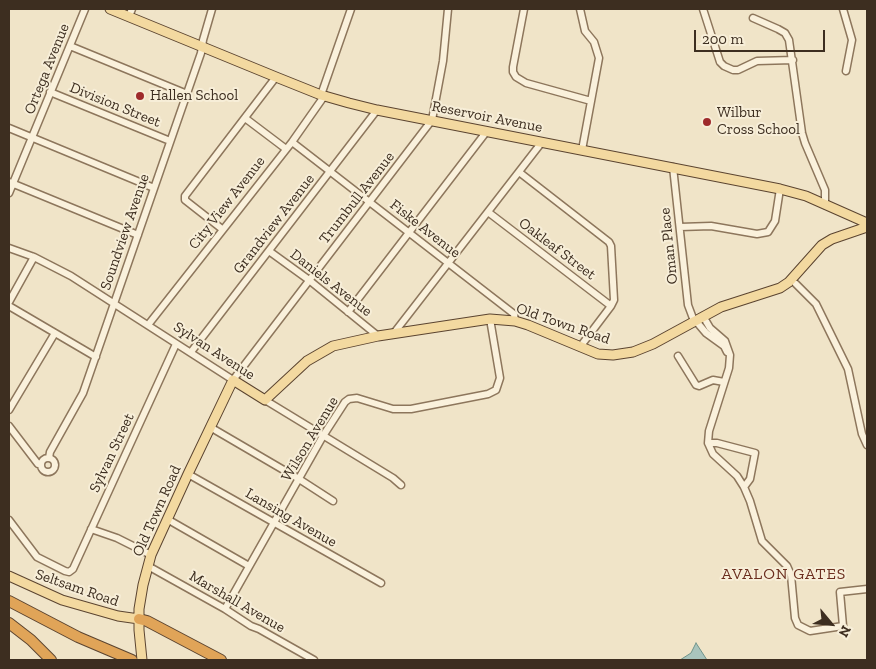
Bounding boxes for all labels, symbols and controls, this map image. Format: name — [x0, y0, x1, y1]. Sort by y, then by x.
scale bar — [696, 20, 827, 52]
street label: Ortega Avenue — [21, 21, 73, 117]
text: 200 m — [702, 30, 743, 48]
street label: Division Street — [67, 79, 163, 131]
place label: Hallen School — [150, 87, 238, 105]
marker: Hallen School — [134, 90, 146, 102]
street label: Reservoir Avenue — [430, 97, 544, 137]
place label: Wilbur Cross School — [717, 104, 800, 139]
marker: Wilbur Cross School — [701, 116, 713, 128]
street label: Trumbull Avenue — [315, 148, 399, 248]
street label: City View Avenue — [185, 153, 269, 253]
street label: Grandview Avenue — [229, 170, 319, 278]
street label: Soundview Avenue — [97, 171, 153, 293]
street label: Fiske Avenue — [386, 196, 464, 262]
street label: Oman Place — [656, 207, 682, 285]
street label: Oakleaf Street — [515, 214, 599, 284]
street label: Daniels Avenue — [286, 245, 376, 321]
street label: Old Town Road — [514, 300, 612, 348]
street label: Sylvan Avenue — [170, 318, 258, 384]
street label: Wilson Avenue — [278, 393, 342, 485]
street label: Sylvan Street — [86, 410, 138, 496]
street label: Old Town Road — [129, 463, 185, 559]
street label: Lansing Avenue — [242, 485, 340, 551]
district label: AVALON GATES — [720, 564, 848, 584]
street label: Seltsam Road — [33, 565, 121, 611]
street label: Marshall Avenue — [186, 567, 288, 637]
north arrow — [806, 599, 856, 649]
text: N — [835, 623, 855, 640]

